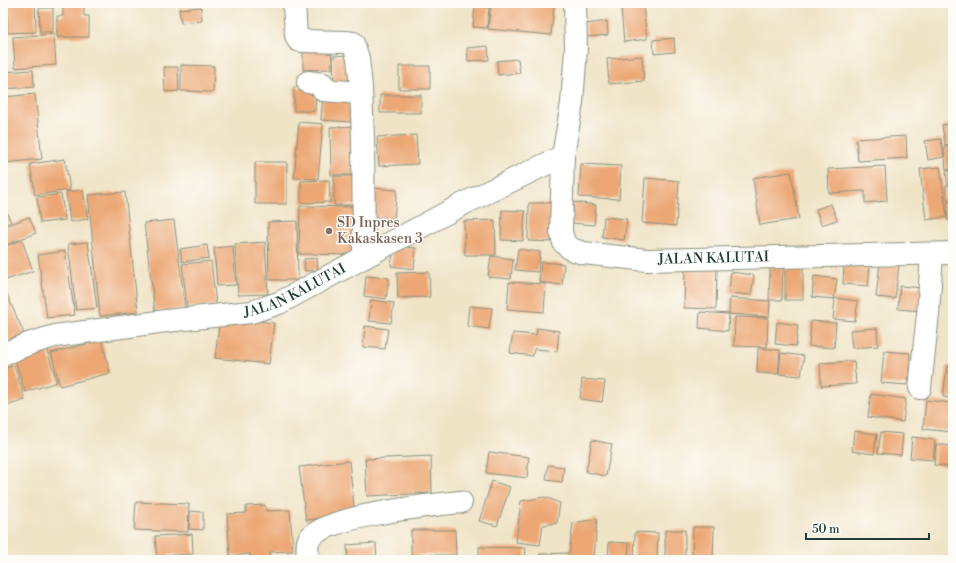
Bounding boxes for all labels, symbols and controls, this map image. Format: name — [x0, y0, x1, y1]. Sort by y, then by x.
place label: SD Inpres Kakaskasen 3 — [337, 214, 423, 248]
marker: SD Inpres Kakaskasen 3 — [324, 226, 334, 236]
street label: JALAN KALUTAI — [657, 248, 770, 269]
street label: JALAN KALUTAI — [242, 259, 350, 322]
scale bar — [806, 515, 929, 541]
text: 50 m — [812, 522, 840, 537]

